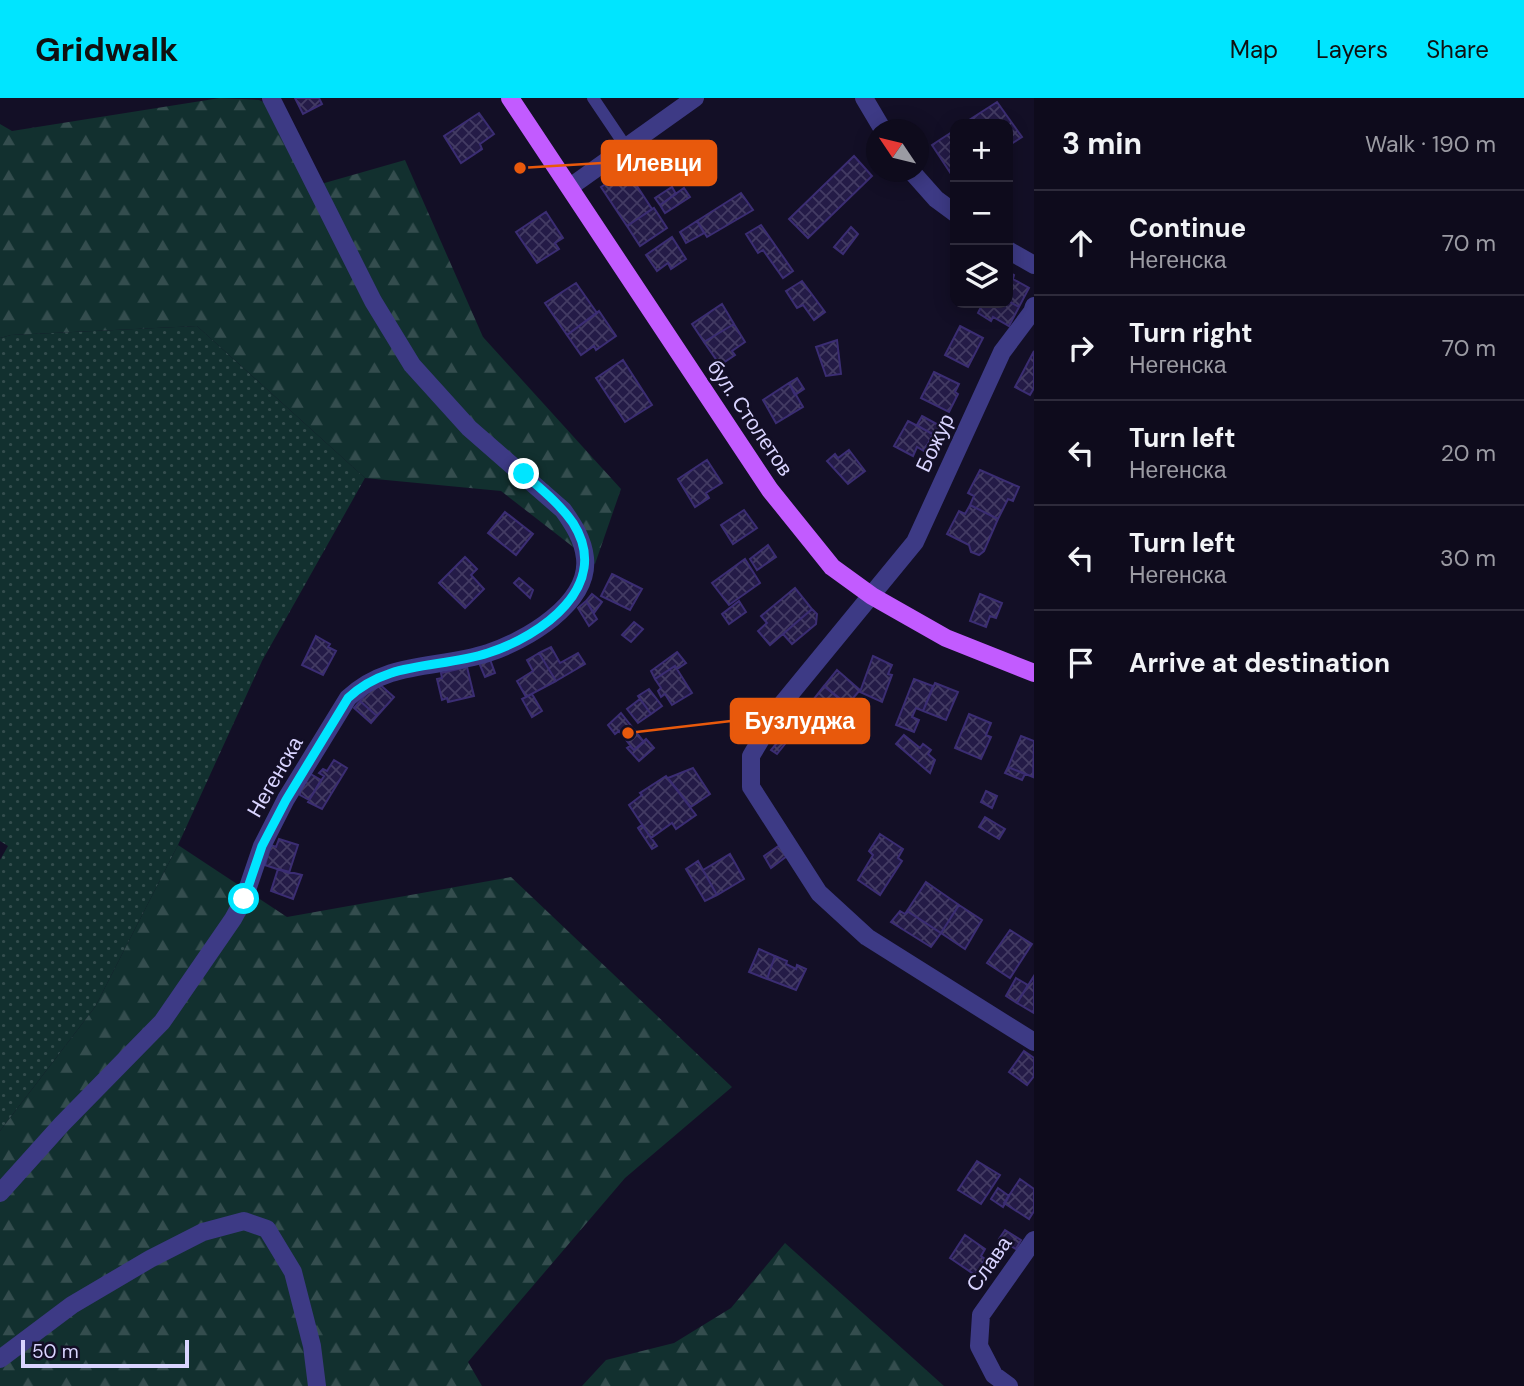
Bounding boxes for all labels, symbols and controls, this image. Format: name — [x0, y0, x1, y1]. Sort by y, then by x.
text: Gridwalk — [35, 28, 178, 71]
text: Map — [1230, 34, 1278, 65]
text: Layers — [1316, 34, 1388, 65]
text: Share — [1426, 34, 1489, 65]
north arrow — [866, 119, 929, 182]
map controls — [950, 119, 1013, 308]
button: + — [950, 119, 1013, 182]
text: 3 min — [1062, 124, 1142, 163]
text: Walk · 190 m — [1365, 129, 1496, 159]
callout: Илевци — [602, 141, 716, 185]
text: Илевци — [616, 148, 702, 178]
button: − — [950, 182, 1013, 245]
text: Continue — [1129, 211, 1246, 245]
icon: ahead — [1062, 224, 1100, 262]
text: 70 m — [1442, 228, 1496, 258]
button: layers — [950, 245, 1013, 308]
text: Негенска — [1129, 245, 1227, 275]
text: Turn right — [1129, 316, 1253, 350]
icon: right — [1062, 329, 1100, 367]
text: 70 m — [1442, 333, 1496, 363]
text: Негенска — [1129, 350, 1227, 380]
street label: бул. Столетов — [701, 354, 799, 482]
street label: Божур — [909, 409, 961, 477]
text: Turn left — [1129, 421, 1236, 455]
icon: left — [1062, 434, 1100, 472]
text: 20 m — [1441, 438, 1496, 468]
text: Негенска — [1129, 455, 1227, 485]
route end — [508, 458, 539, 489]
text: Turn left — [1129, 526, 1236, 560]
icon: left — [1062, 539, 1100, 577]
text: 30 m — [1440, 543, 1496, 573]
text: Негенска — [1129, 560, 1227, 590]
icon: arrive — [1062, 644, 1100, 682]
text: Arrive at destination — [1129, 646, 1390, 680]
callout: Бузлуджа — [731, 699, 869, 743]
text: Бузлуджа — [745, 706, 855, 736]
street label: Негенска — [241, 731, 310, 823]
route start — [228, 883, 259, 914]
street label: Слава — [960, 1230, 1018, 1297]
scale bar — [21, 1337, 189, 1369]
text: 50 m — [32, 1339, 79, 1364]

